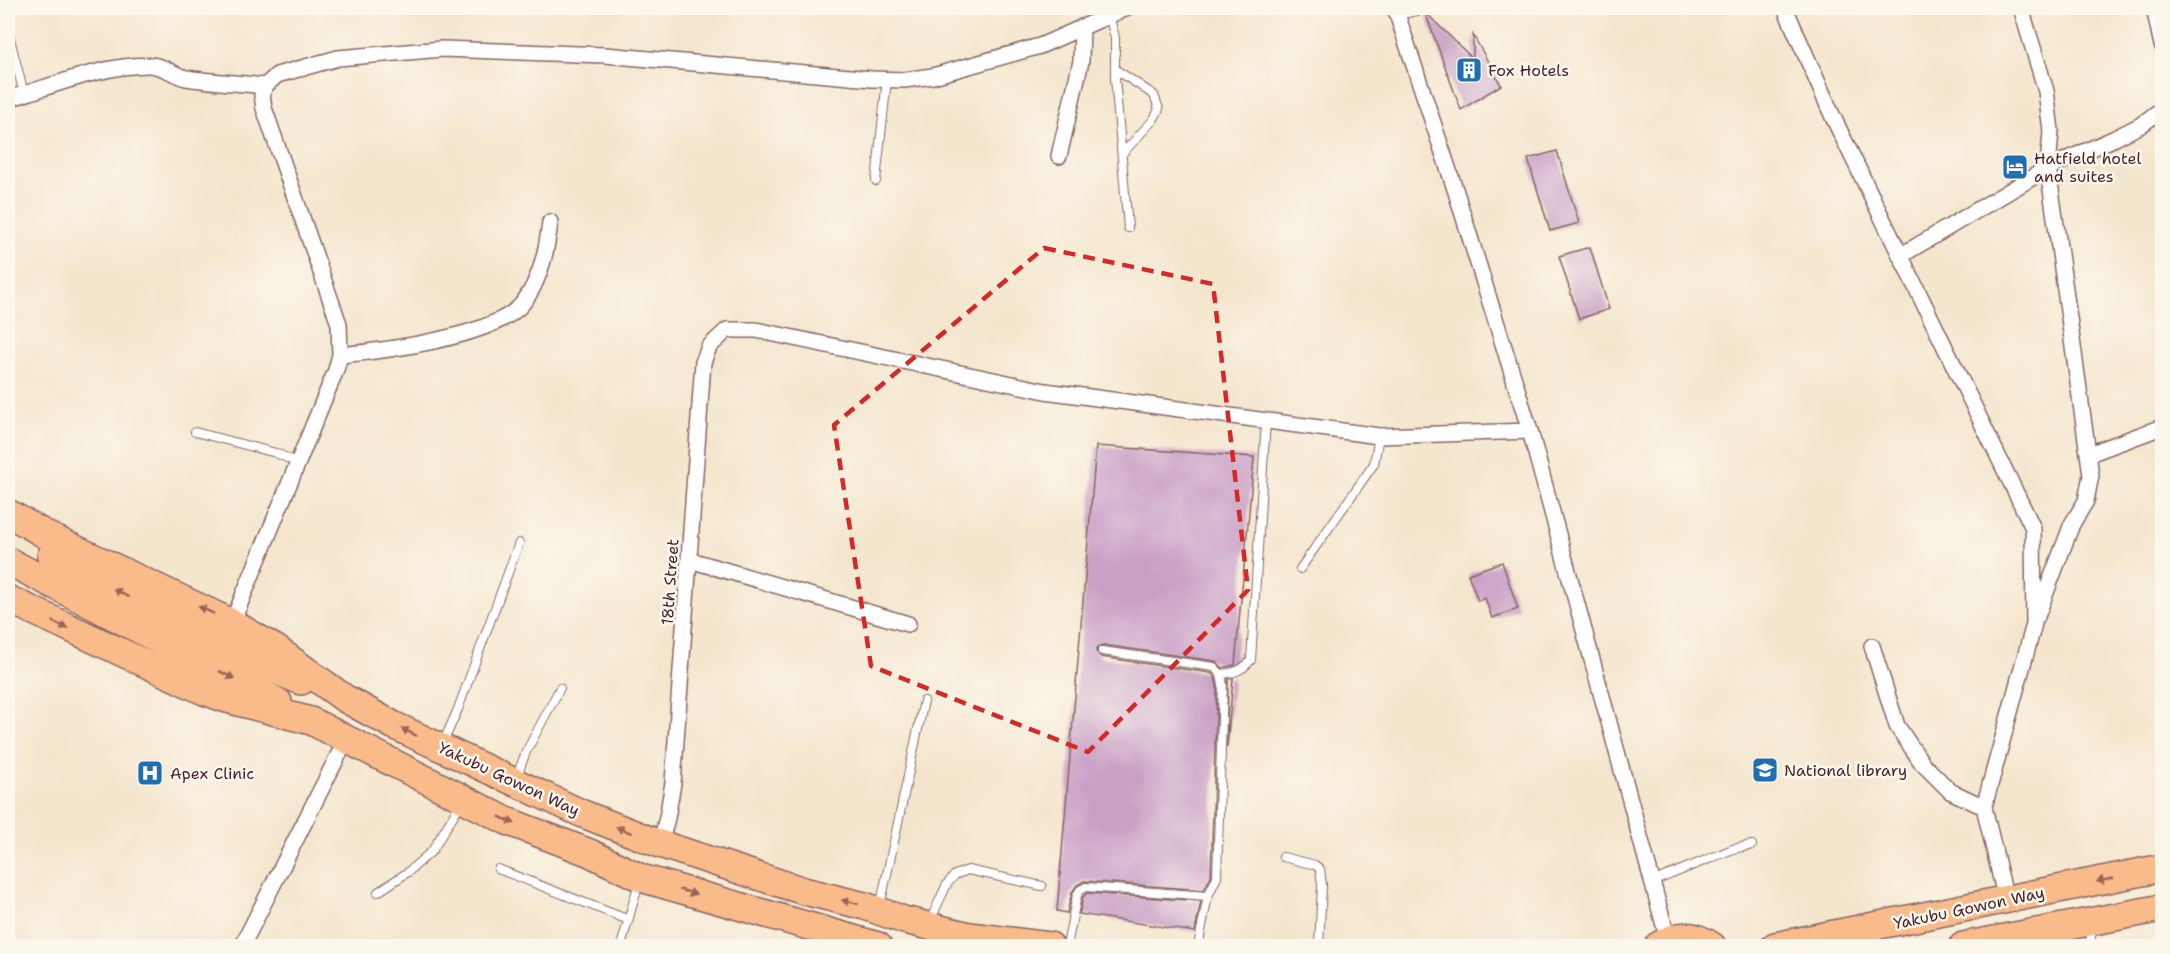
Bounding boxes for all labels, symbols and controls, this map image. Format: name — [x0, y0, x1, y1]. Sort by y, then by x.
building icon: Fox Hotels — [1454, 55, 1484, 85]
place label: Fox Hotels — [1488, 60, 1569, 81]
place label: Hatfield hotel and suites — [2034, 148, 2141, 187]
hotel icon: Hatfield hotel and suites — [2000, 152, 2030, 182]
street label: 18th Street — [657, 538, 683, 626]
one-way arrow — [112, 588, 129, 597]
one-way arrow — [198, 606, 215, 615]
one-way arrow — [52, 620, 69, 629]
one-way arrow — [219, 670, 236, 680]
one-way arrow — [400, 728, 417, 737]
street label: Yakubu Gowon Way — [435, 737, 583, 821]
school or university icon: National library — [1750, 755, 1780, 785]
hospital icon: Apex Clinic — [135, 758, 165, 788]
place label: National library — [1784, 760, 1907, 781]
place label: Apex Clinic — [170, 763, 254, 784]
one-way arrow — [498, 816, 515, 825]
one-way arrow — [615, 825, 633, 835]
one-way arrow — [2096, 875, 2114, 885]
street label: Yakubu Gowon Way — [1892, 882, 2046, 934]
one-way arrow — [679, 888, 697, 897]
one-way arrow — [841, 897, 859, 907]

